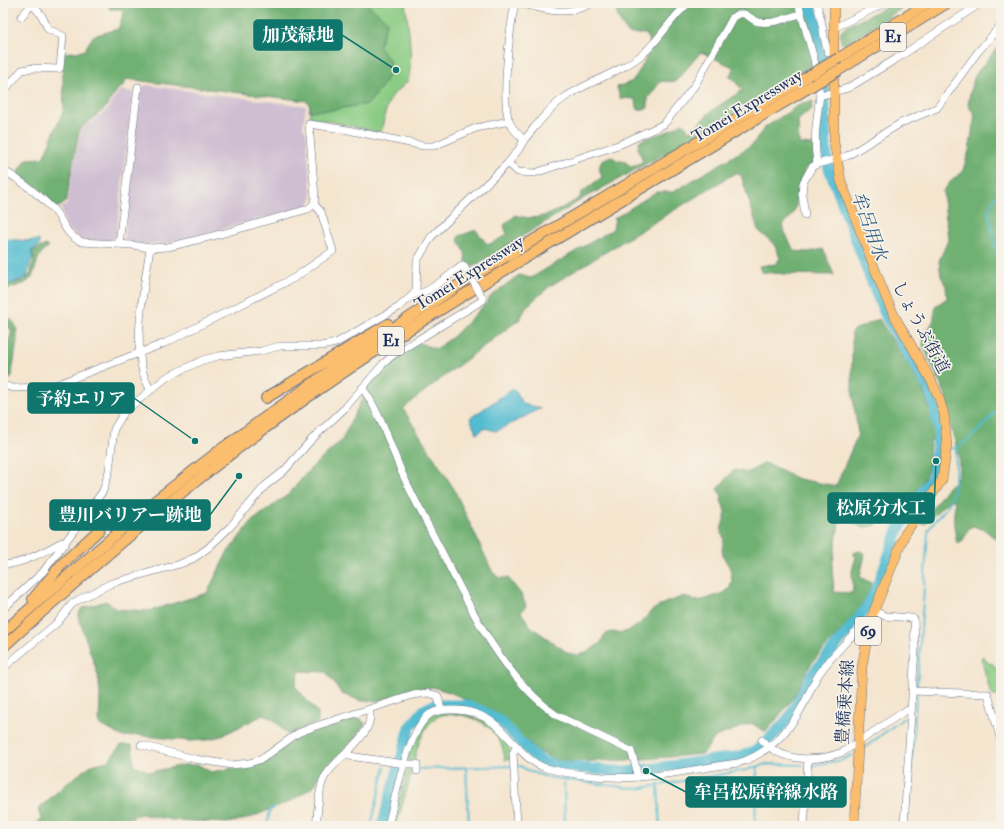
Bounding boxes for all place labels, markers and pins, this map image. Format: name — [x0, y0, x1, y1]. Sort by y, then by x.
callout: 加茂緑地 — [254, 20, 342, 50]
callout: 予約エリア — [28, 383, 134, 413]
callout: 松原分水工 — [828, 493, 934, 523]
callout: 豊川バリアー跡地 — [50, 500, 210, 530]
callout: 牟呂松原幹線水路 — [686, 777, 846, 807]

